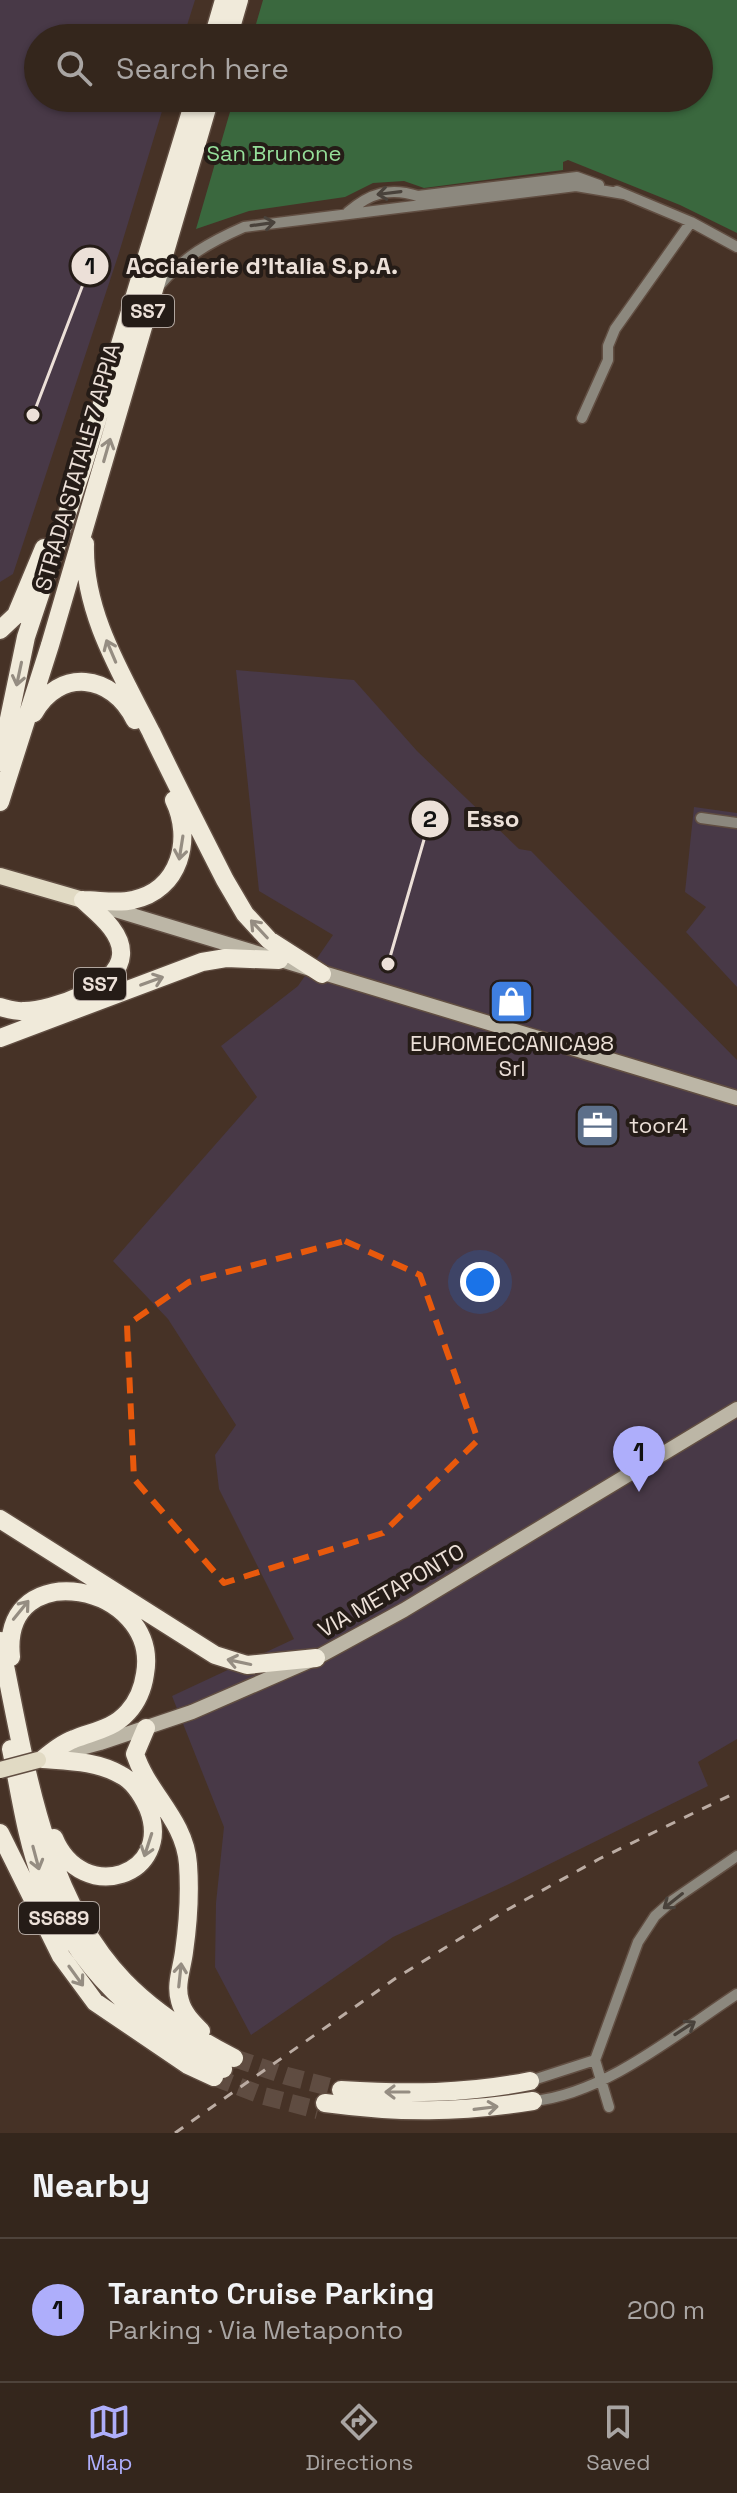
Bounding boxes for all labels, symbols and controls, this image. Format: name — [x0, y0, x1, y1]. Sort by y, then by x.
search box — [24, 24, 713, 112]
icon: search — [52, 46, 96, 90]
text: Search here — [116, 49, 289, 88]
park label: San Brunone — [206, 139, 342, 167]
one-way arrow — [377, 186, 403, 201]
one-way arrow — [249, 216, 275, 231]
callout: Acciaierie d'Italia S.p.A. — [70, 242, 414, 290]
text: 1 — [85, 250, 95, 281]
text: Acciaierie d'Italia S.p.A. — [126, 250, 398, 281]
road number: SS7 — [122, 295, 174, 327]
street label: STRADA STATALE 7 APPIA — [28, 340, 126, 594]
one-way arrow — [100, 437, 115, 463]
one-way arrow — [102, 639, 117, 664]
one-way arrow — [11, 660, 26, 686]
callout: Esso — [410, 795, 535, 843]
text: 2 — [423, 803, 437, 834]
text: Esso — [466, 803, 520, 834]
one-way arrow — [173, 835, 188, 861]
one-way arrow — [249, 919, 268, 939]
road number: SS7 — [74, 968, 126, 1000]
one-way arrow — [139, 973, 163, 987]
shop icon: EUROMECCANICA98 Srl — [488, 978, 536, 1026]
place label: EUROMECCANICA98 Srl — [410, 1029, 614, 1082]
office icon: toor4 — [574, 1101, 622, 1149]
place label: toor4 — [629, 1111, 688, 1139]
your location — [460, 1262, 500, 1302]
pin: 1 — [613, 1426, 665, 1492]
street label: VIA METAPONTO — [313, 1537, 469, 1643]
one-way arrow — [12, 1600, 30, 1621]
one-way arrow — [226, 1654, 252, 1669]
one-way arrow — [140, 1832, 154, 1857]
one-way arrow — [29, 1844, 44, 1870]
one-way arrow — [663, 1892, 684, 1910]
road number: SS689 — [19, 1902, 99, 1934]
one-way arrow — [173, 1963, 188, 1989]
one-way arrow — [67, 1965, 84, 1986]
one-way arrow — [674, 2019, 696, 2036]
one-way arrow — [384, 2084, 411, 2100]
one-way arrow — [473, 2100, 498, 2115]
text: Nearby — [32, 2164, 150, 2207]
text: Taranto Cruise Parking — [108, 2274, 434, 2313]
text: 1 — [52, 2293, 64, 2327]
text: 200 m — [627, 2293, 705, 2327]
text: Parking · Via Metaponto — [108, 2313, 403, 2347]
tab: Map — [87, 2400, 132, 2476]
tab: Directions — [305, 2400, 413, 2476]
tab: Saved — [586, 2400, 650, 2476]

